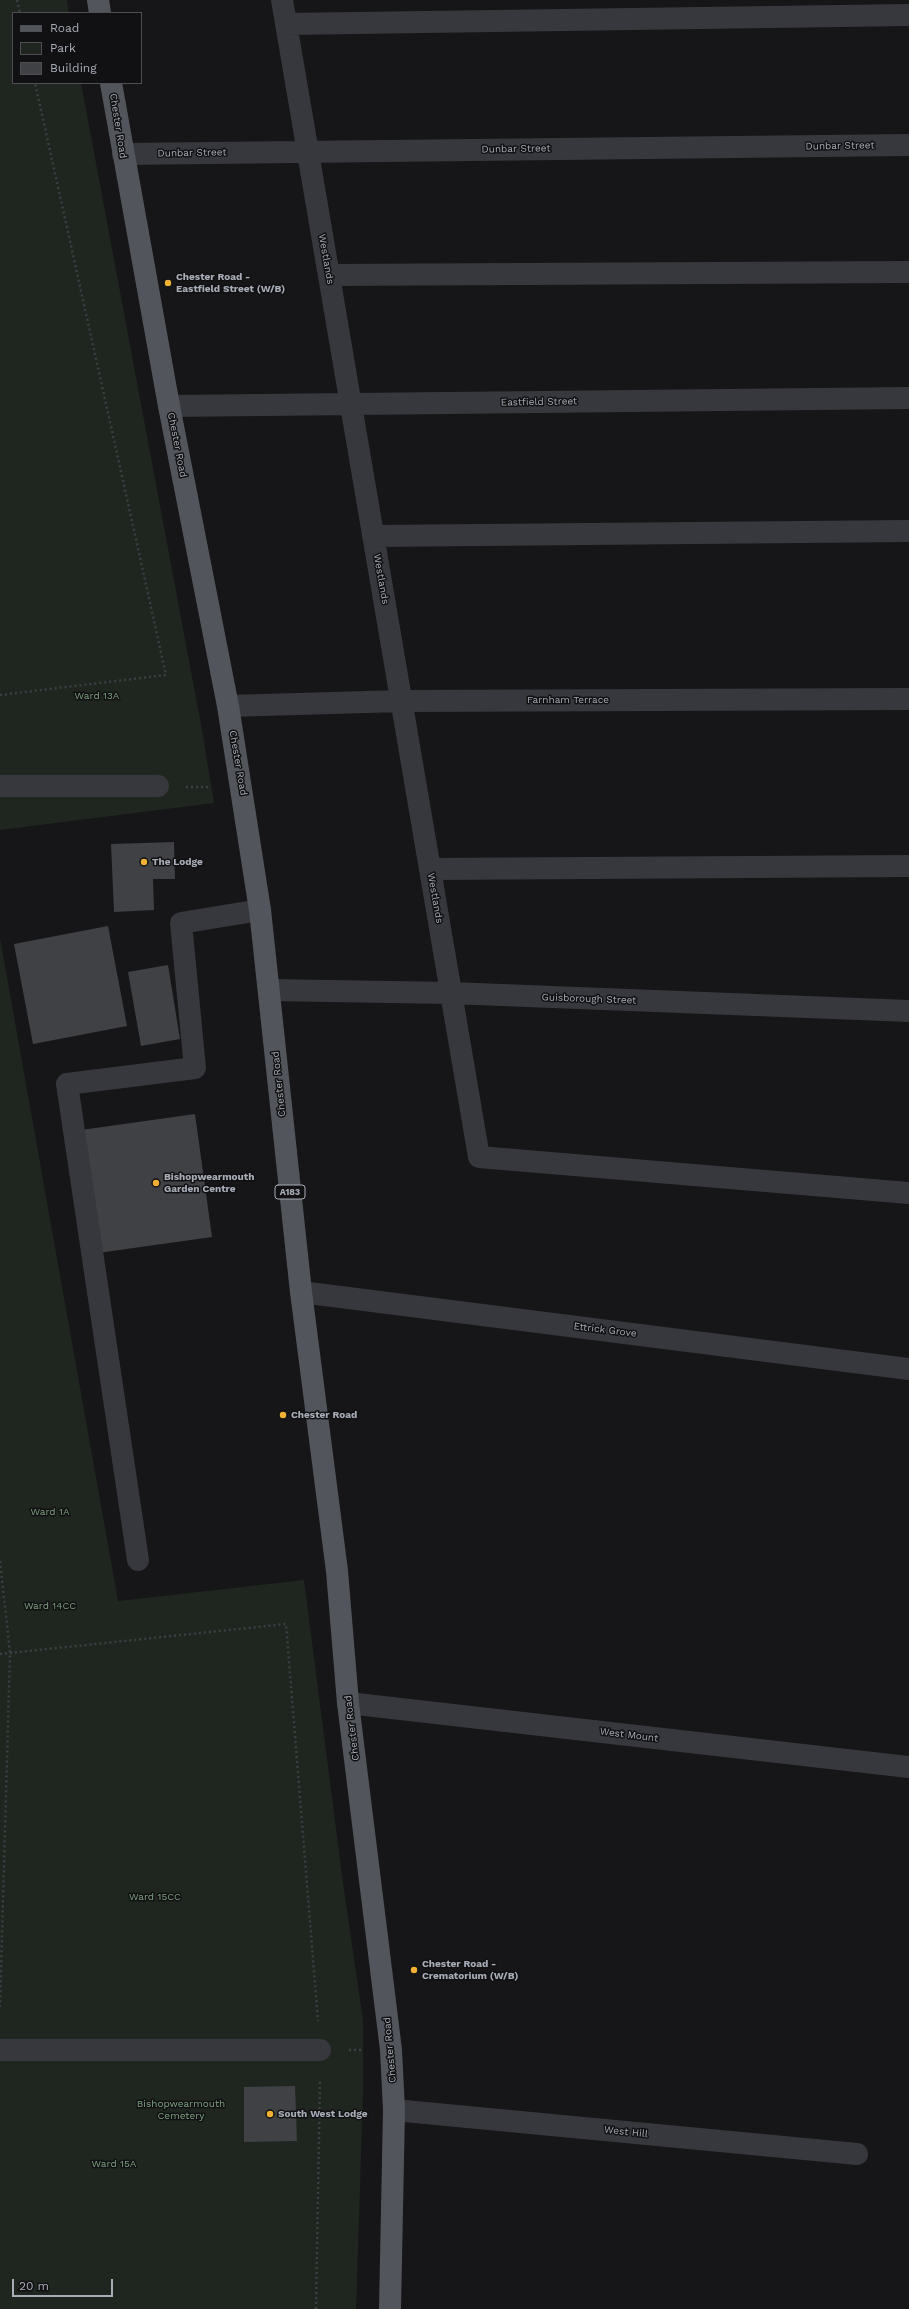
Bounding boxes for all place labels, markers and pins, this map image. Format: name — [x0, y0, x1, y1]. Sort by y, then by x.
place label: Chester Road - Eastfield Street (W/B) — [176, 271, 285, 294]
marker: Chester Road - Eastfield Street (W/B) — [163, 278, 173, 288]
place label: The Lodge — [152, 856, 203, 868]
marker: The Lodge — [139, 857, 149, 867]
place label: Bishopwearmouth Garden Centre — [164, 1171, 254, 1194]
marker: Bishopwearmouth Garden Centre — [151, 1178, 161, 1188]
place label: Chester Road — [291, 1409, 357, 1421]
marker: Chester Road — [278, 1410, 288, 1420]
place label: Chester Road - Crematorium (W/B) — [422, 1958, 518, 1982]
marker: Chester Road - Crematorium (W/B) — [409, 1965, 419, 1975]
place label: South West Lodge — [278, 2108, 368, 2120]
marker: South West Lodge — [265, 2109, 275, 2119]

